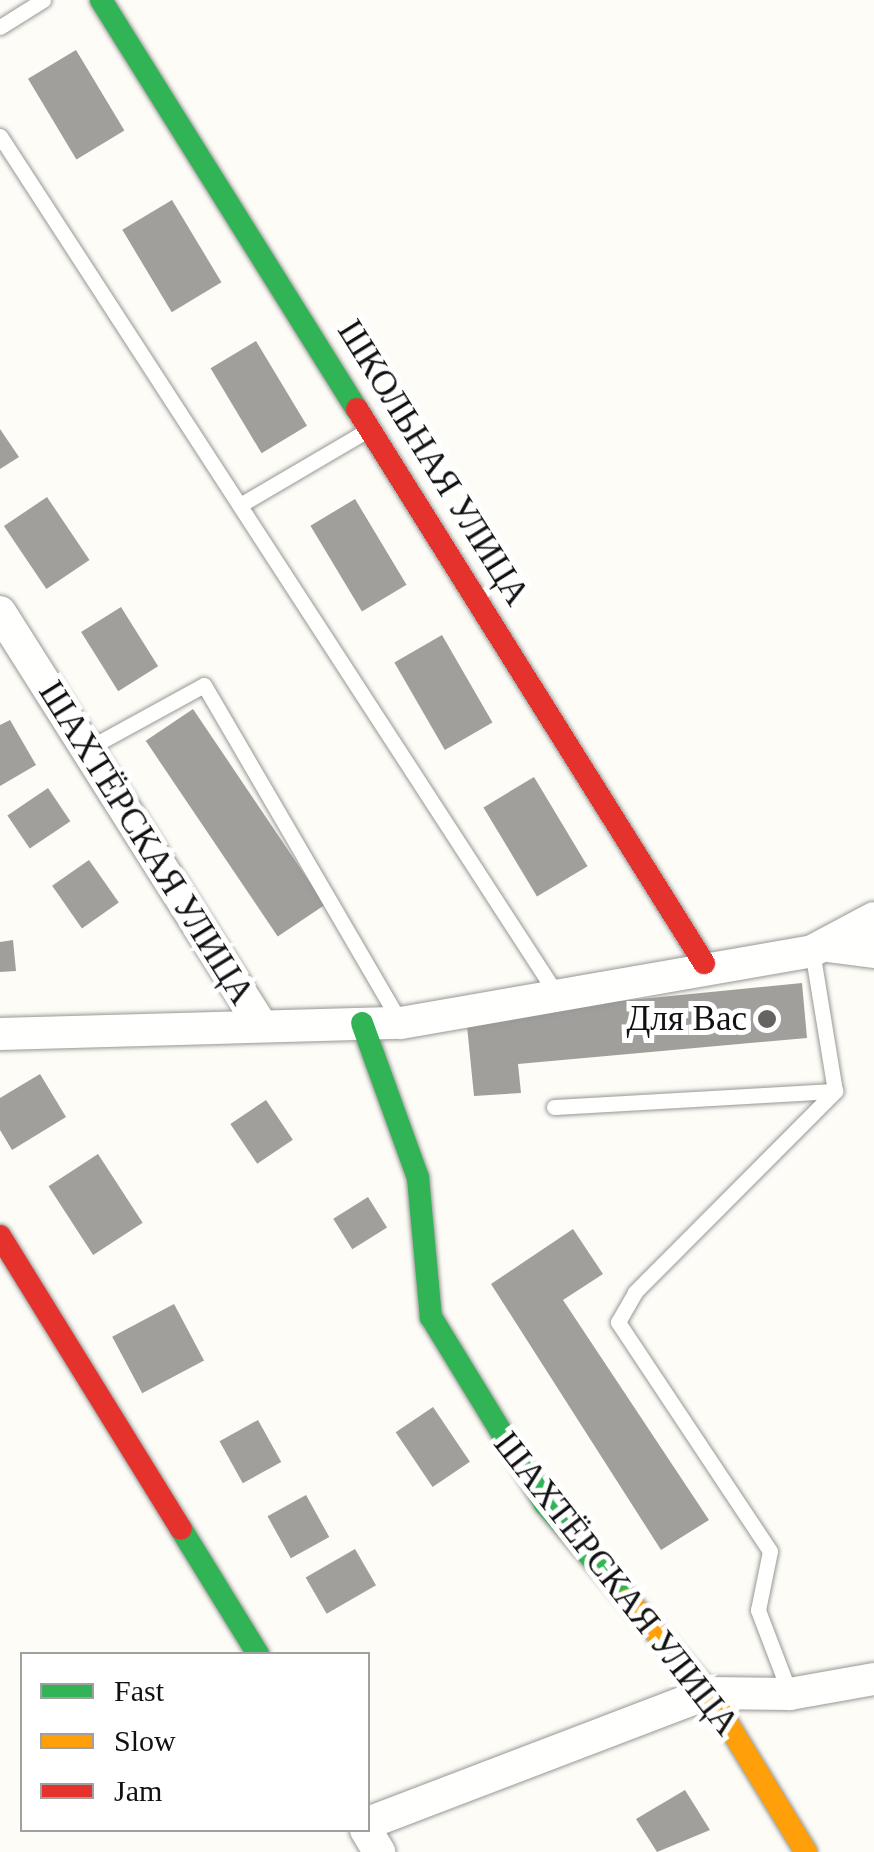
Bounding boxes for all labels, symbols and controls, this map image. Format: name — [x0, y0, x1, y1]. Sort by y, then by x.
street label: ШКОЛЬНАЯ УЛИЦА — [328, 313, 538, 613]
street label: ШАХТЁРСКАЯ УЛИЦА — [29, 674, 263, 1012]
place label: Для Вас — [626, 998, 747, 1040]
marker: Для Вас — [756, 1008, 778, 1030]
street label: ШАХТЁРСКАЯ УЛИЦА — [485, 1424, 747, 1744]
legend — [20, 1652, 370, 1832]
text: Fast — [114, 1674, 164, 1707]
text: Slow — [114, 1724, 176, 1757]
text: Jam — [114, 1774, 162, 1807]

